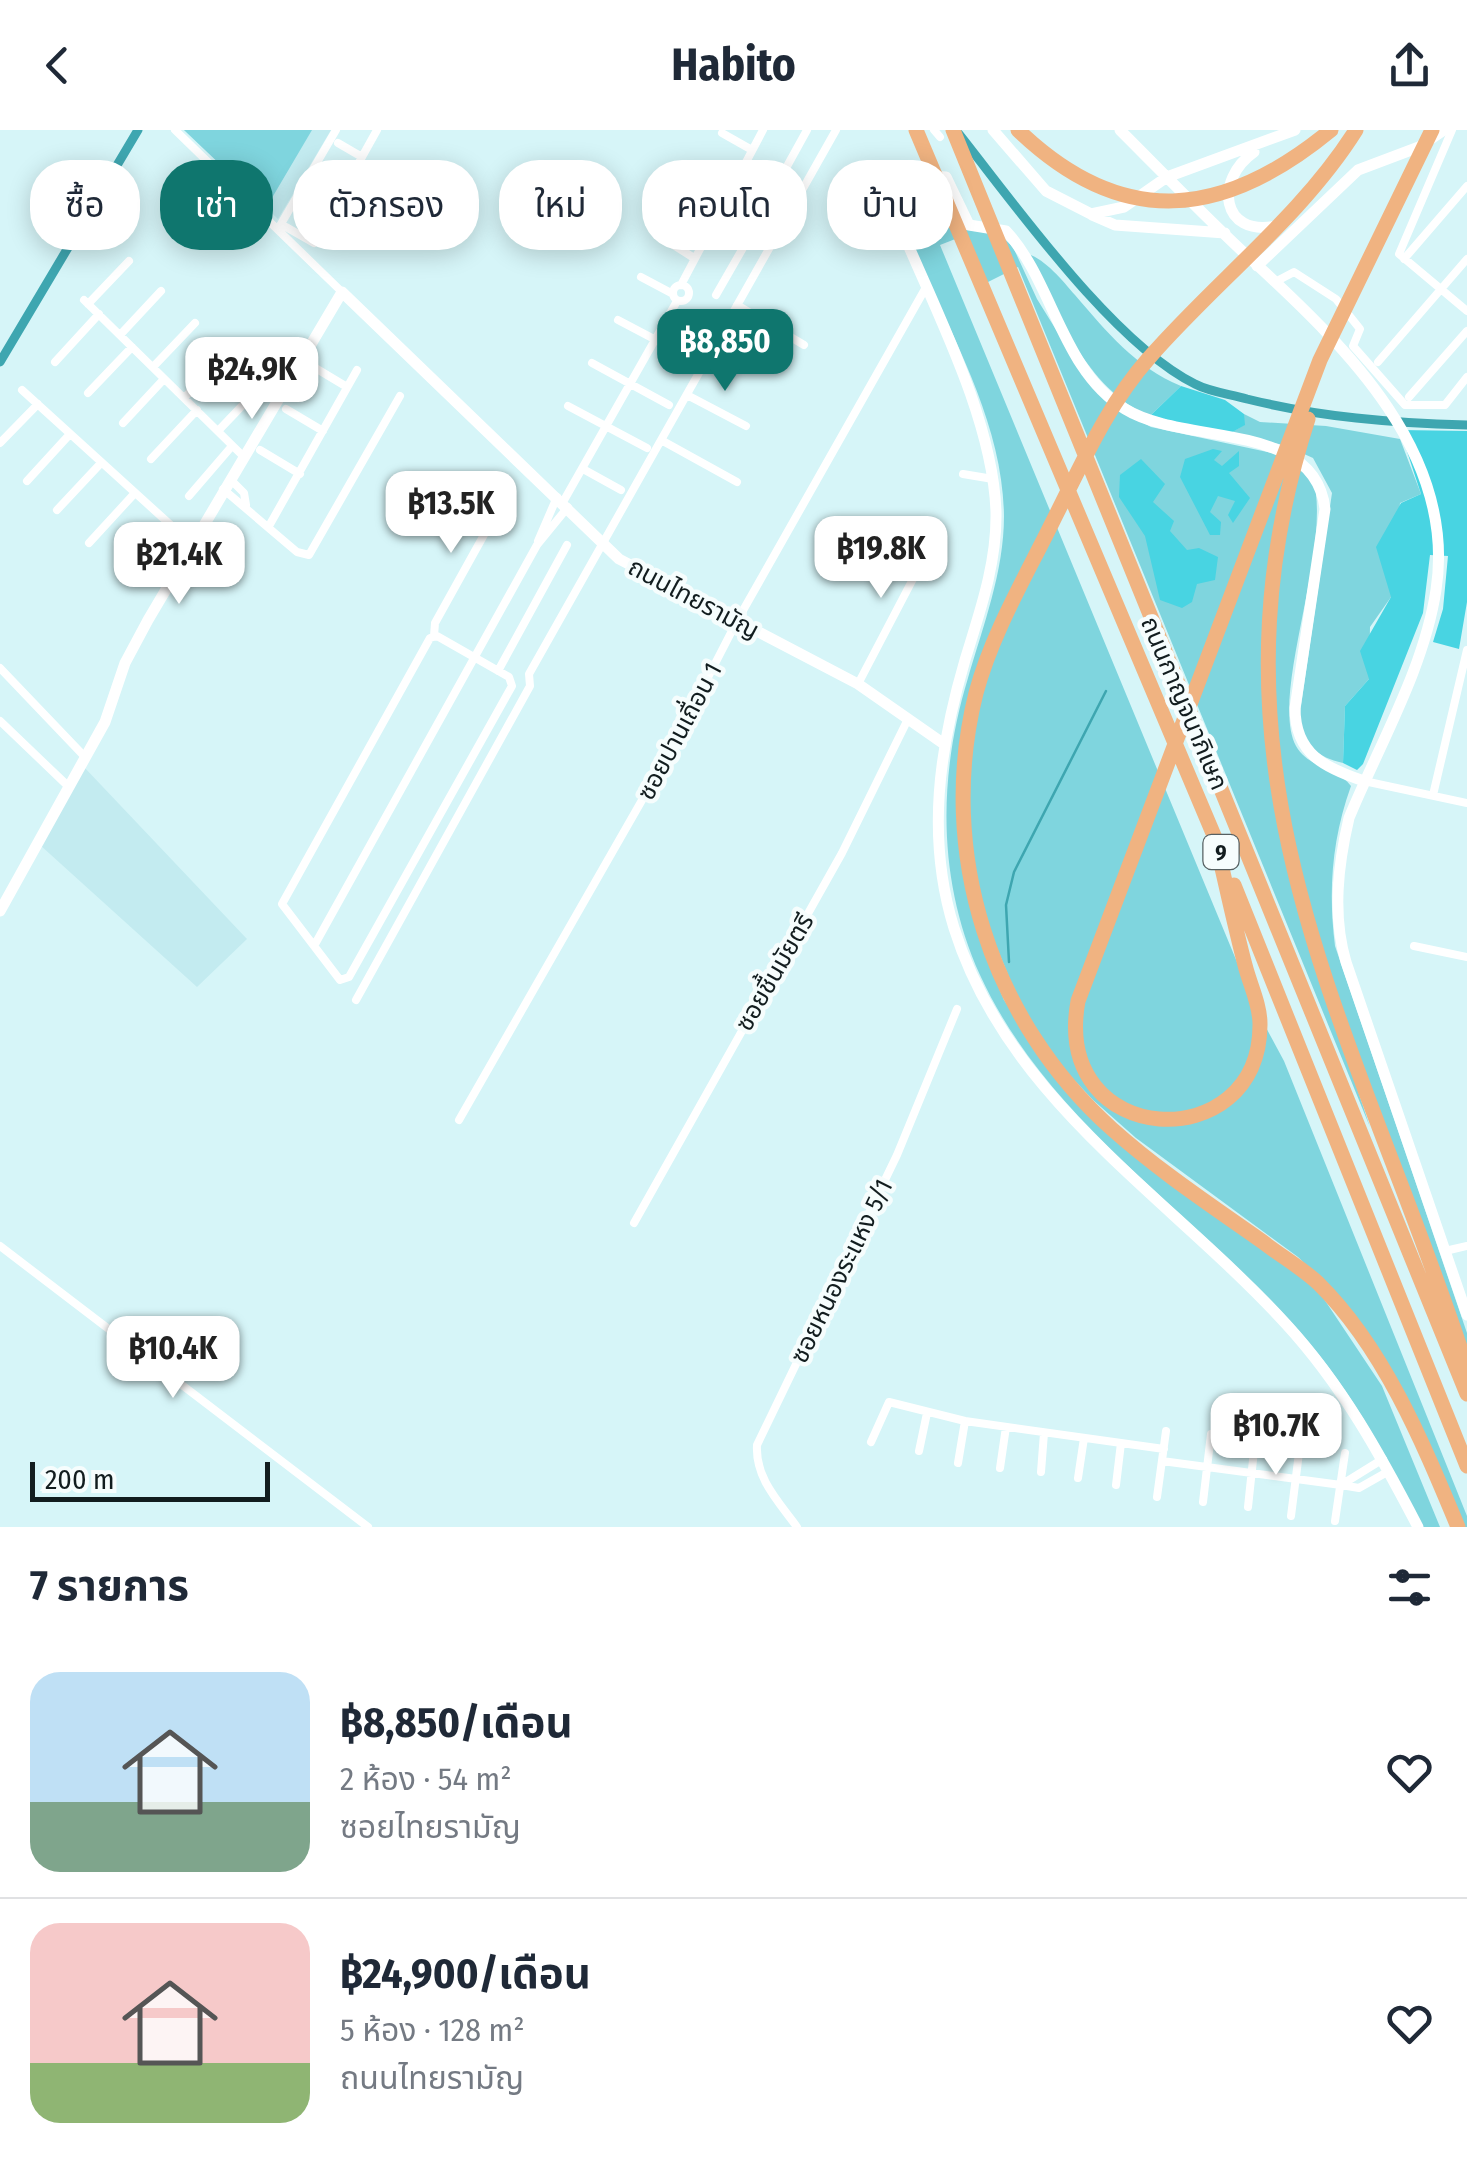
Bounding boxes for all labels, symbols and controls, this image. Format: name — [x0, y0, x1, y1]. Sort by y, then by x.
icon: back — [30, 38, 85, 93]
text: Habito — [671, 38, 796, 92]
icon: share — [1382, 38, 1437, 93]
chip: ซื้อ — [30, 160, 140, 250]
chip: เช่า — [160, 160, 273, 250]
chip: ตัวกรอง — [293, 160, 479, 250]
chip: ใหม่ — [499, 160, 622, 250]
chip: คอนโด — [642, 160, 807, 250]
chip: บ้าน — [827, 160, 953, 250]
pin: ฿8,850 — [644, 309, 806, 394]
text: ฿8,850 — [679, 322, 771, 360]
pin: ฿24.9K — [171, 337, 333, 422]
text: ฿24.9K — [207, 350, 297, 388]
pin: ฿13.5K — [370, 471, 532, 556]
text: ฿13.5K — [408, 484, 494, 522]
pin: ฿19.8K — [800, 516, 962, 601]
pin: ฿21.4K — [98, 522, 260, 607]
text: ฿19.8K — [836, 529, 926, 567]
text: ฿21.4K — [136, 535, 222, 573]
street label: ถนนไทยรามัญ — [623, 552, 764, 646]
street label: ถนนกาญจนาภิเษก — [1134, 612, 1234, 795]
street label: ซอยปานเถื่อน 1 — [629, 656, 729, 805]
road number: 9 — [1204, 835, 1238, 869]
street label: ซอยชื้นมัยตรี — [727, 907, 820, 1037]
street label: ซอยหนองระแหง 5/1 — [784, 1175, 899, 1368]
pin: ฿10.4K — [92, 1316, 254, 1401]
text: ฿10.4K — [129, 1329, 217, 1367]
pin: ฿10.7K — [1195, 1393, 1357, 1478]
text: ฿10.7K — [1233, 1406, 1319, 1444]
scale bar — [30, 1457, 270, 1502]
text: 200 m — [45, 1463, 115, 1496]
icon: filters — [1382, 1560, 1437, 1615]
text: 7 รายการ — [30, 1561, 189, 1611]
text: ฿8,850/เดือน — [340, 1698, 573, 1748]
icon: home — [110, 1712, 230, 1832]
icon: heart — [1382, 1745, 1437, 1800]
text: 2 ห้อง · 54 m² — [340, 1760, 512, 1798]
text: ซอยไทยรามัญ — [340, 1808, 521, 1846]
text: ฿24,900/เดือน — [340, 1949, 591, 1999]
icon: home — [110, 1963, 230, 2083]
icon: heart — [1382, 1996, 1437, 2051]
text: 5 ห้อง · 128 m² — [340, 2011, 525, 2049]
text: ถนนไทยรามัญ — [340, 2059, 524, 2097]

